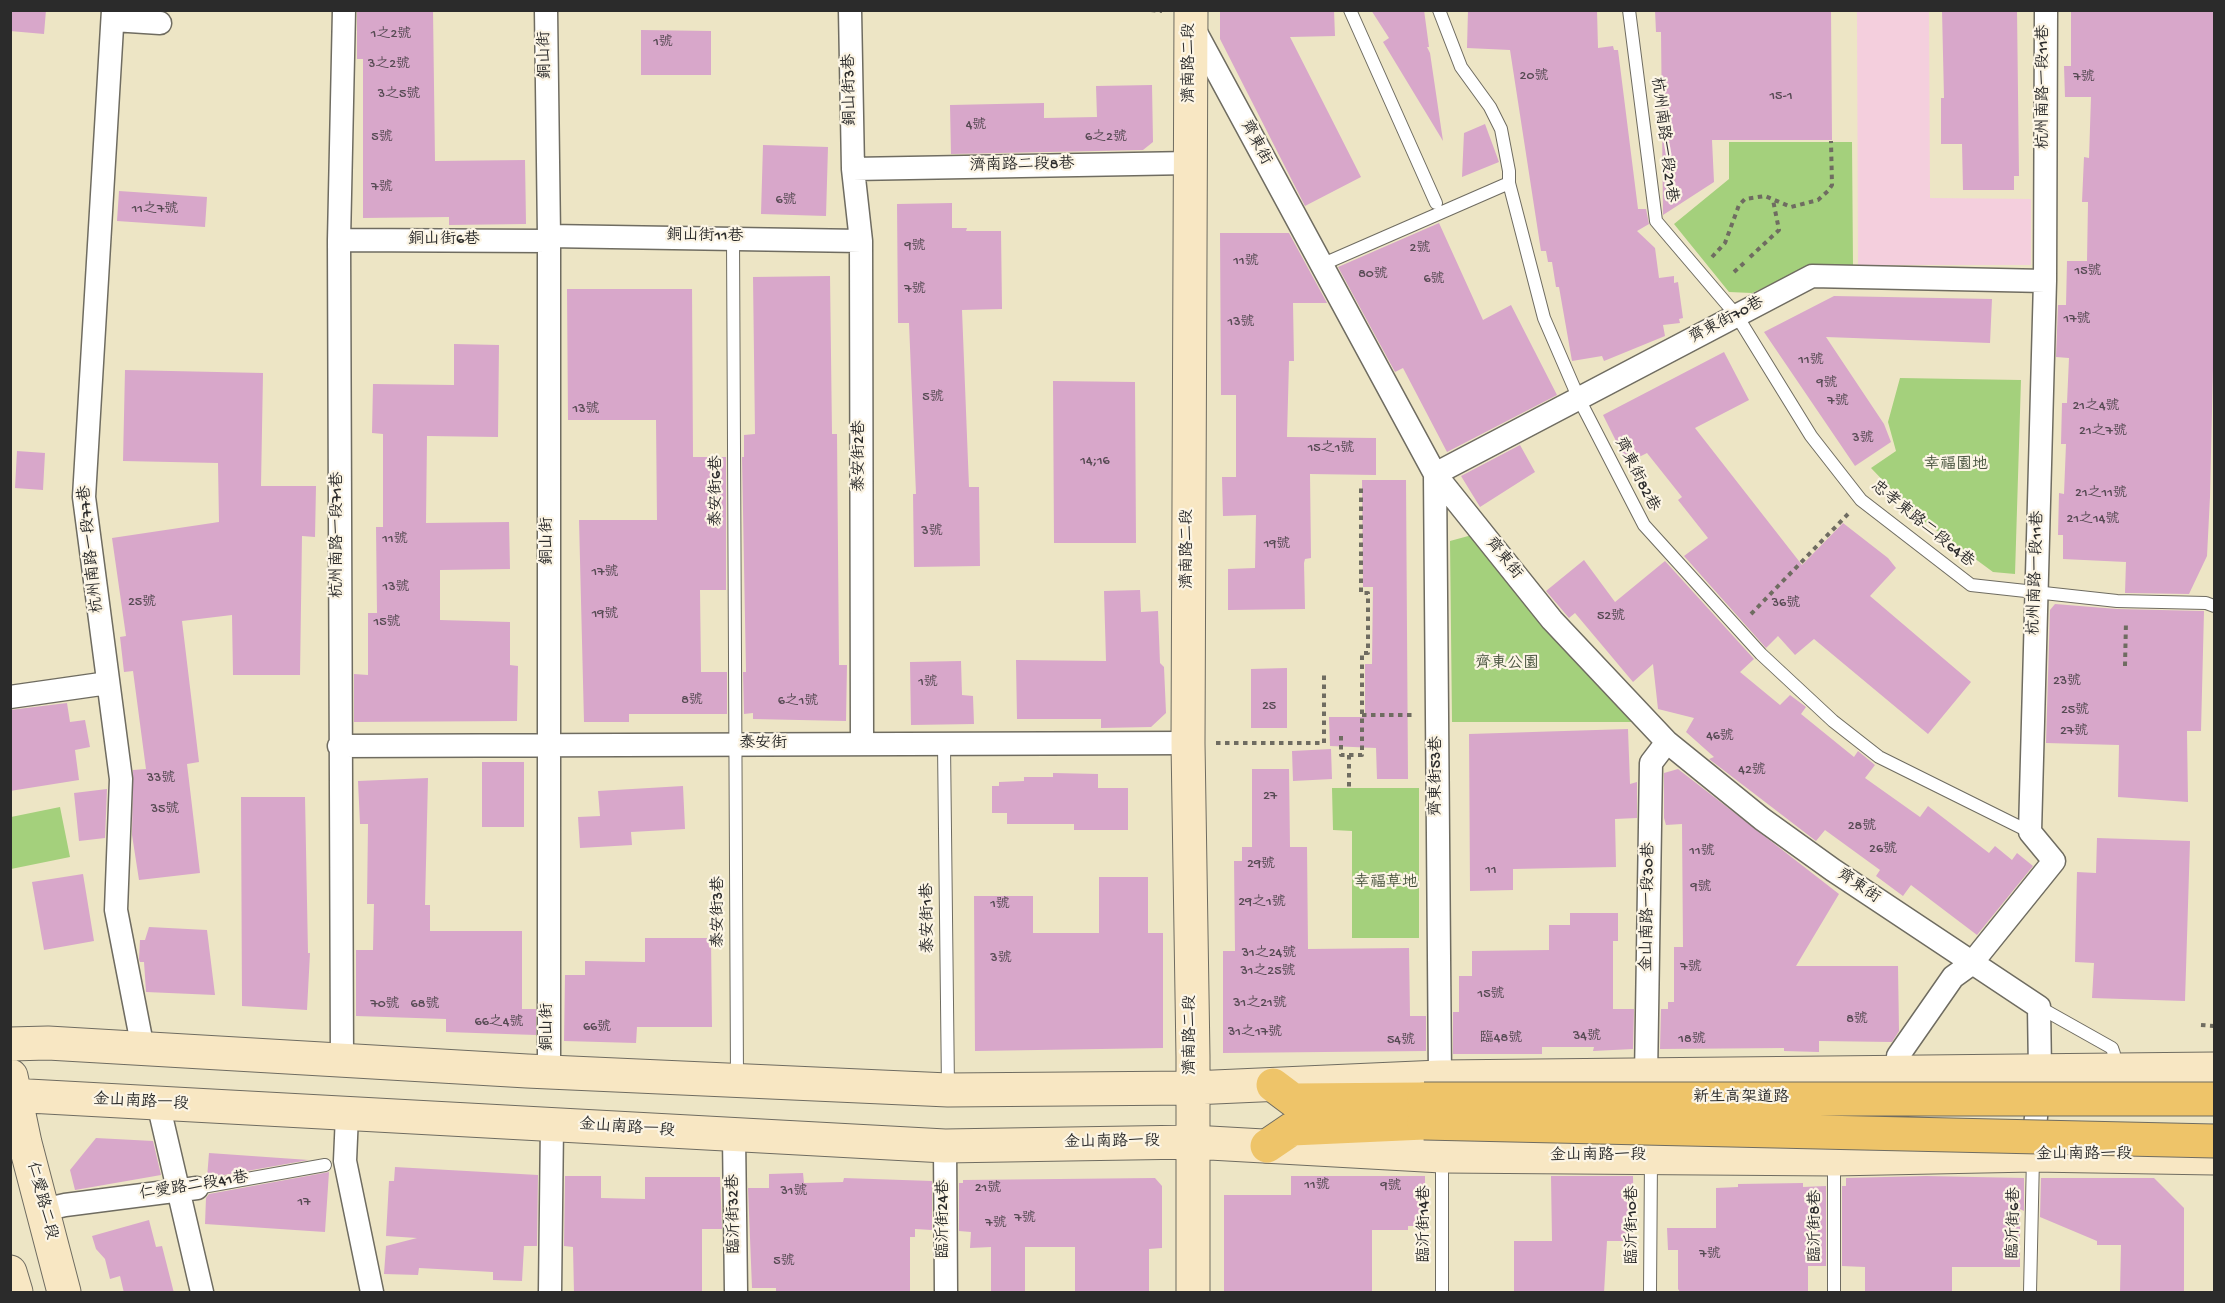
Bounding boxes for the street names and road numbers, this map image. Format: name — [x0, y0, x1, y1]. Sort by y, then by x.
street label: 濟南路二段 — [1181, 23, 1201, 103]
street label: 杭州南路一段11巷 — [2035, 25, 2055, 149]
street label: 銅山街 — [536, 31, 556, 79]
street label: 銅山街3巷 — [841, 54, 861, 126]
street label: 杭州南路一段21巷 — [1646, 76, 1680, 204]
street label: 齊東街 — [1235, 117, 1275, 169]
street label: 濟南路二段8巷 — [969, 155, 1075, 177]
street label: 銅山街11巷 — [666, 227, 744, 247]
street label: 銅山街6巷 — [408, 231, 480, 251]
street label: 齊東街70巷 — [1687, 293, 1767, 349]
street label: 泰安街2巷 — [851, 420, 871, 492]
street label: 齊東街82巷 — [1609, 435, 1663, 515]
street label: 泰安街6巷 — [708, 455, 728, 527]
street label: 杭州南路一段71巷 — [329, 472, 349, 598]
street label: 忠孝東路二段64巷 — [1866, 477, 1978, 573]
street label: 杭州南路一段77巷 — [76, 484, 108, 614]
street label: 濟南路二段 — [1179, 509, 1199, 589]
street label: 杭州南路一段11巷 — [2025, 510, 2049, 636]
street label: 銅山街 — [539, 517, 559, 565]
street label: 齊東街 — [1480, 534, 1526, 584]
street label: 泰安街 — [739, 735, 787, 755]
street label: 齊東街53巷 — [1428, 736, 1448, 816]
street label: 金山南路一段30巷 — [1638, 842, 1660, 972]
street label: 齊東街 — [1833, 866, 1883, 908]
street label: 泰安街3巷 — [710, 876, 730, 948]
street label: 泰安街1巷 — [919, 883, 939, 953]
street label: 濟南路二段 — [1182, 995, 1202, 1075]
street label: 銅山街 — [539, 1003, 559, 1051]
street label: 新生高架道路 — [1693, 1089, 1789, 1109]
street label: 金山南路一段 — [93, 1091, 189, 1115]
street label: 金山南路一段 — [578, 1116, 676, 1142]
street label: 金山南路一段 — [1064, 1133, 1160, 1153]
street label: 金山南路一段 — [2036, 1146, 2132, 1166]
street label: 金山南路一段 — [1550, 1147, 1646, 1167]
street label: 仁愛路二段 — [21, 1160, 61, 1242]
street label: 仁愛路二段41巷 — [138, 1169, 250, 1205]
street label: 臨沂街32巷 — [725, 1174, 745, 1254]
street label: 臨沂街24巷 — [935, 1179, 955, 1259]
street label: 臨沂街14巷 — [1416, 1185, 1436, 1263]
street label: 臨沂街10巷 — [1624, 1185, 1644, 1265]
street label: 臨沂街6巷 — [2005, 1187, 2025, 1259]
street label: 臨沂街8巷 — [1807, 1190, 1827, 1262]

